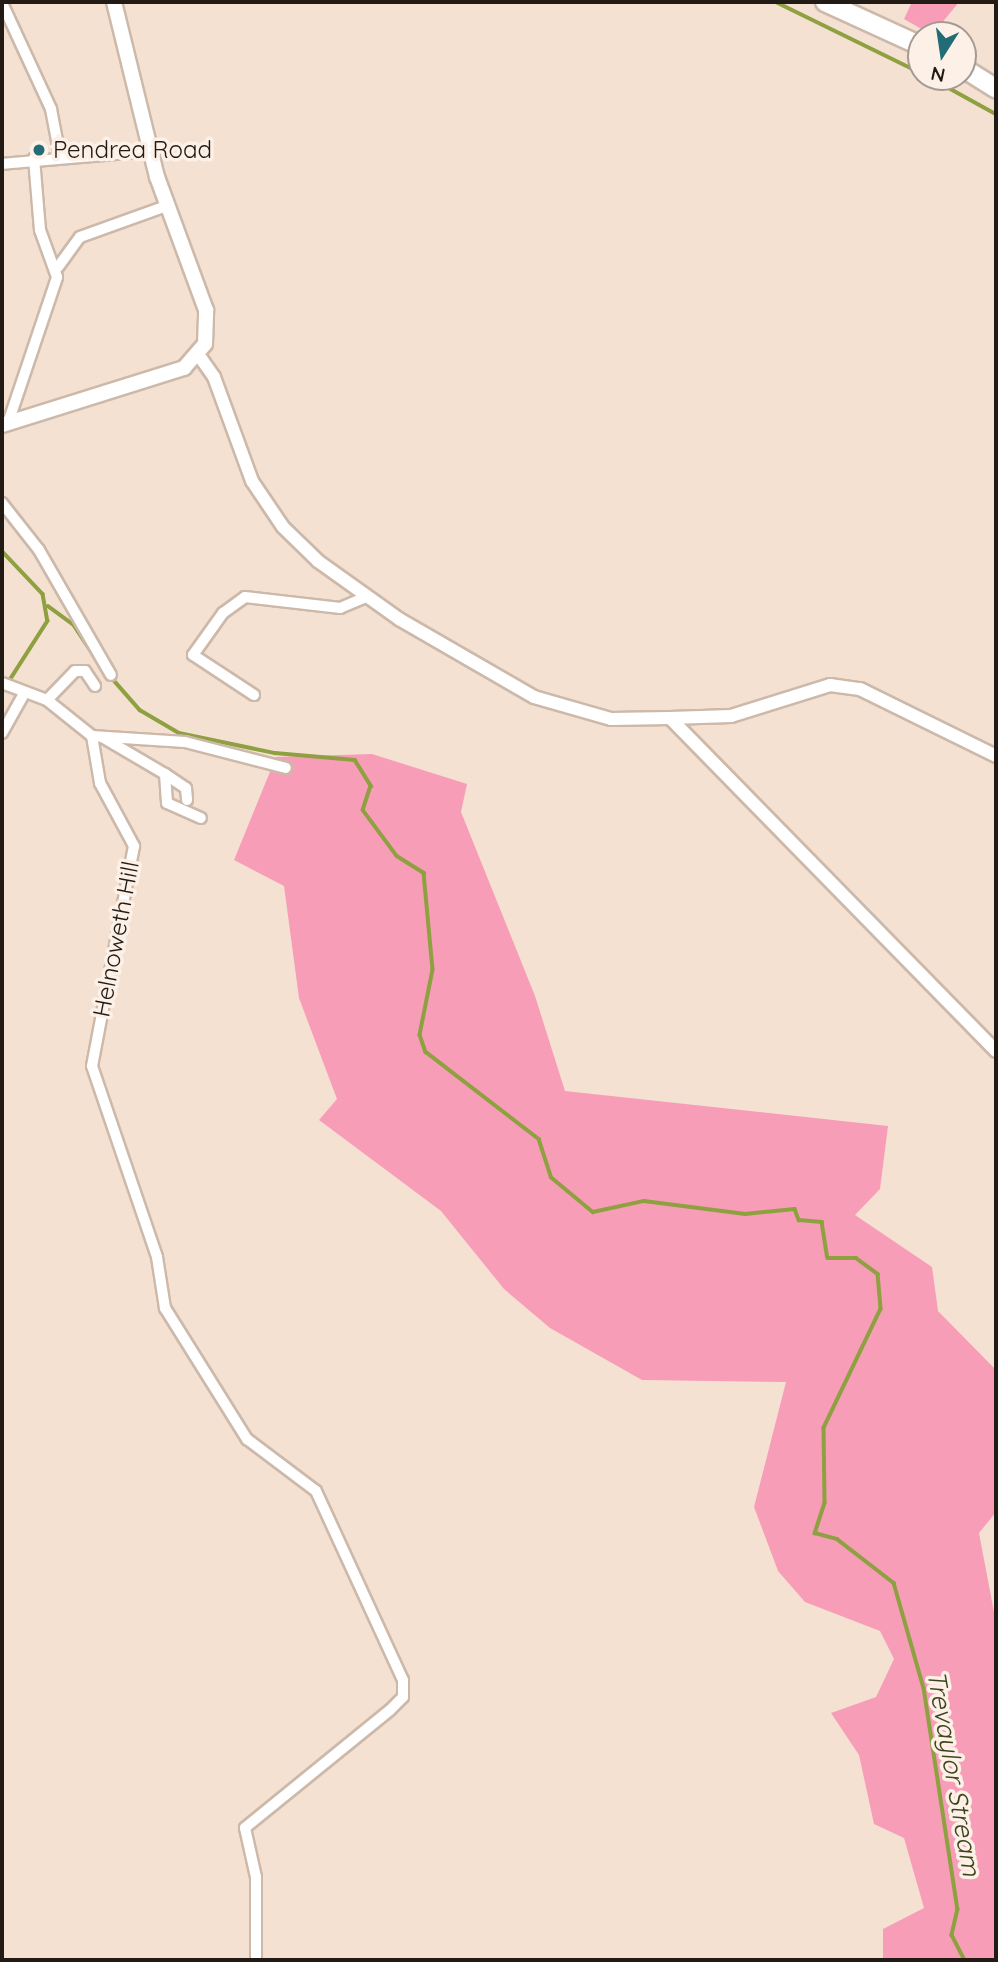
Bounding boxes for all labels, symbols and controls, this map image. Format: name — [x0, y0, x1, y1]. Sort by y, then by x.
north arrow — [907, 21, 977, 91]
text: N — [929, 61, 947, 88]
place label: Pendrea Road — [53, 136, 212, 164]
marker: Pendrea Road — [31, 142, 47, 158]
street label: Helnoweth Hill — [87, 859, 145, 1019]
water label: Trevaylor Stream — [921, 1668, 987, 1878]

